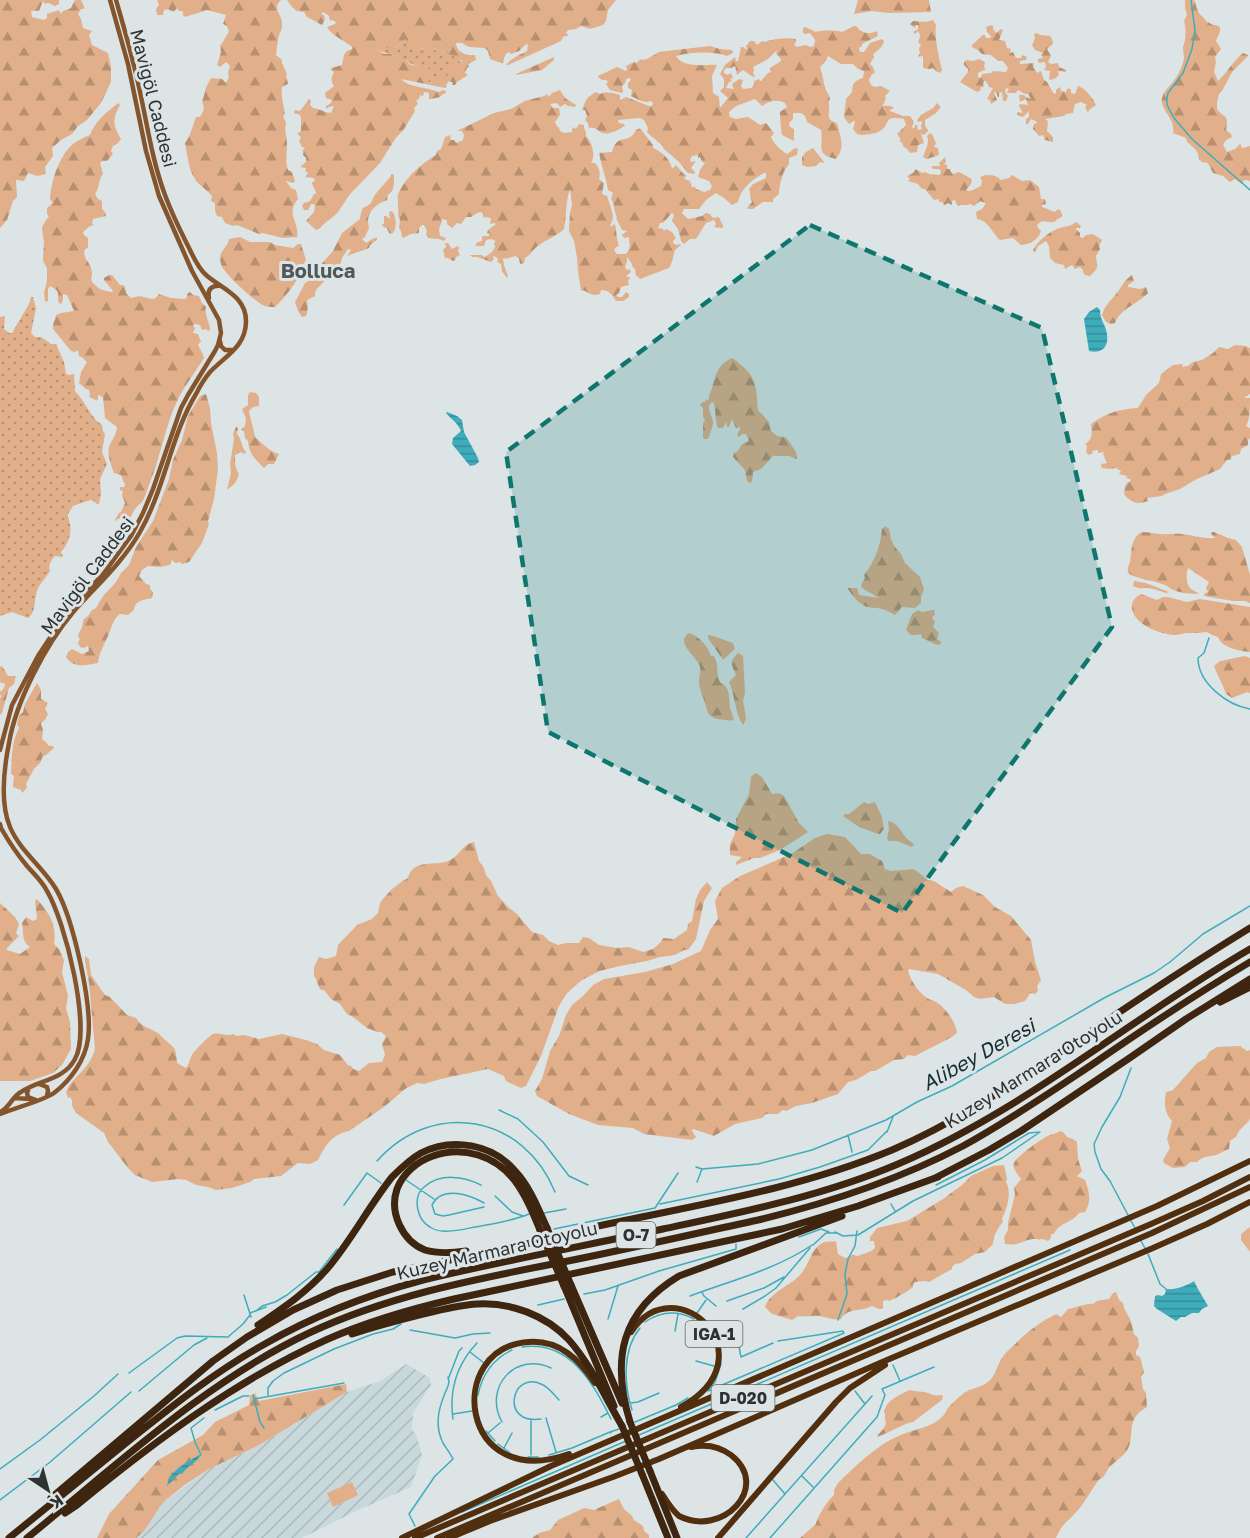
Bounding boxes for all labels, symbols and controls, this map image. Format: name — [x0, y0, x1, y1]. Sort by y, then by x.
street label: Mavigöl Caddesi — [126, 27, 182, 169]
district label: Bolluca — [281, 258, 355, 282]
street label: Mavigöl Caddesi — [36, 512, 138, 638]
street label: Kuzey Marmara Otoyolu — [940, 1005, 1126, 1133]
water label: Alibey Deresi — [917, 1012, 1041, 1096]
street label: Kuzey Marmara Otoyolu — [395, 1216, 599, 1284]
road number: O-7 — [616, 1222, 656, 1248]
road number: IGA-1 — [686, 1321, 742, 1347]
road number: D-020 — [712, 1385, 774, 1411]
north arrow — [18, 1460, 78, 1520]
text: K — [46, 1491, 67, 1514]

